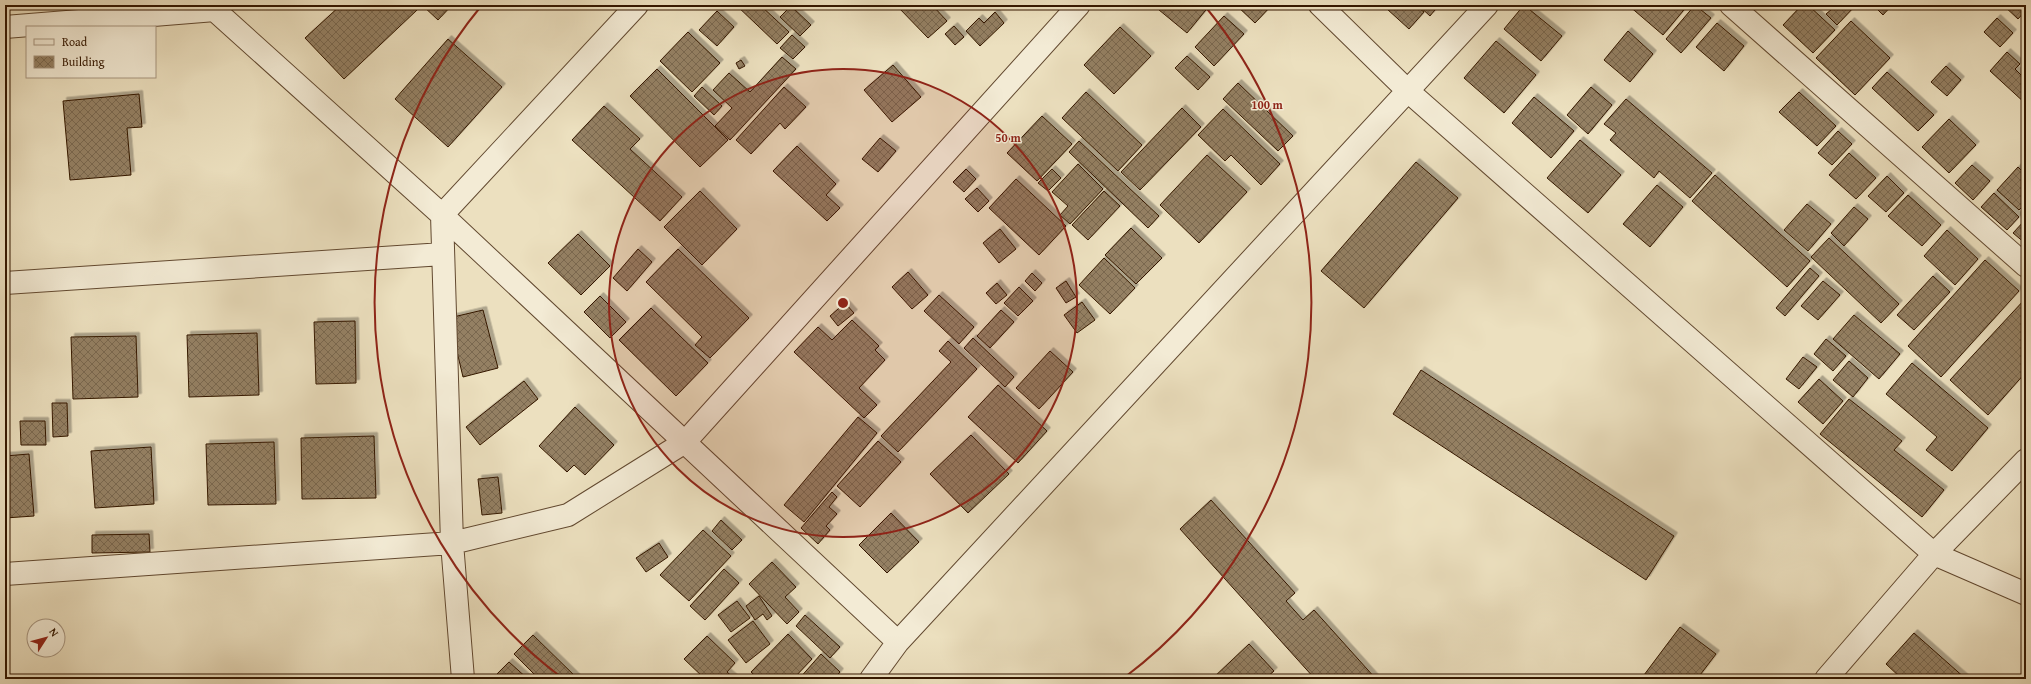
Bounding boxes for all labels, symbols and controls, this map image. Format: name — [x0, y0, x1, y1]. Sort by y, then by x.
legend — [26, 26, 156, 78]
text: Road — [62, 33, 88, 50]
text: Building — [62, 53, 105, 70]
text: 100 m — [1251, 96, 1284, 113]
text: 50 m — [995, 129, 1021, 146]
centre of rings — [836, 296, 850, 310]
north arrow — [26, 618, 66, 658]
text: N — [45, 624, 63, 640]

